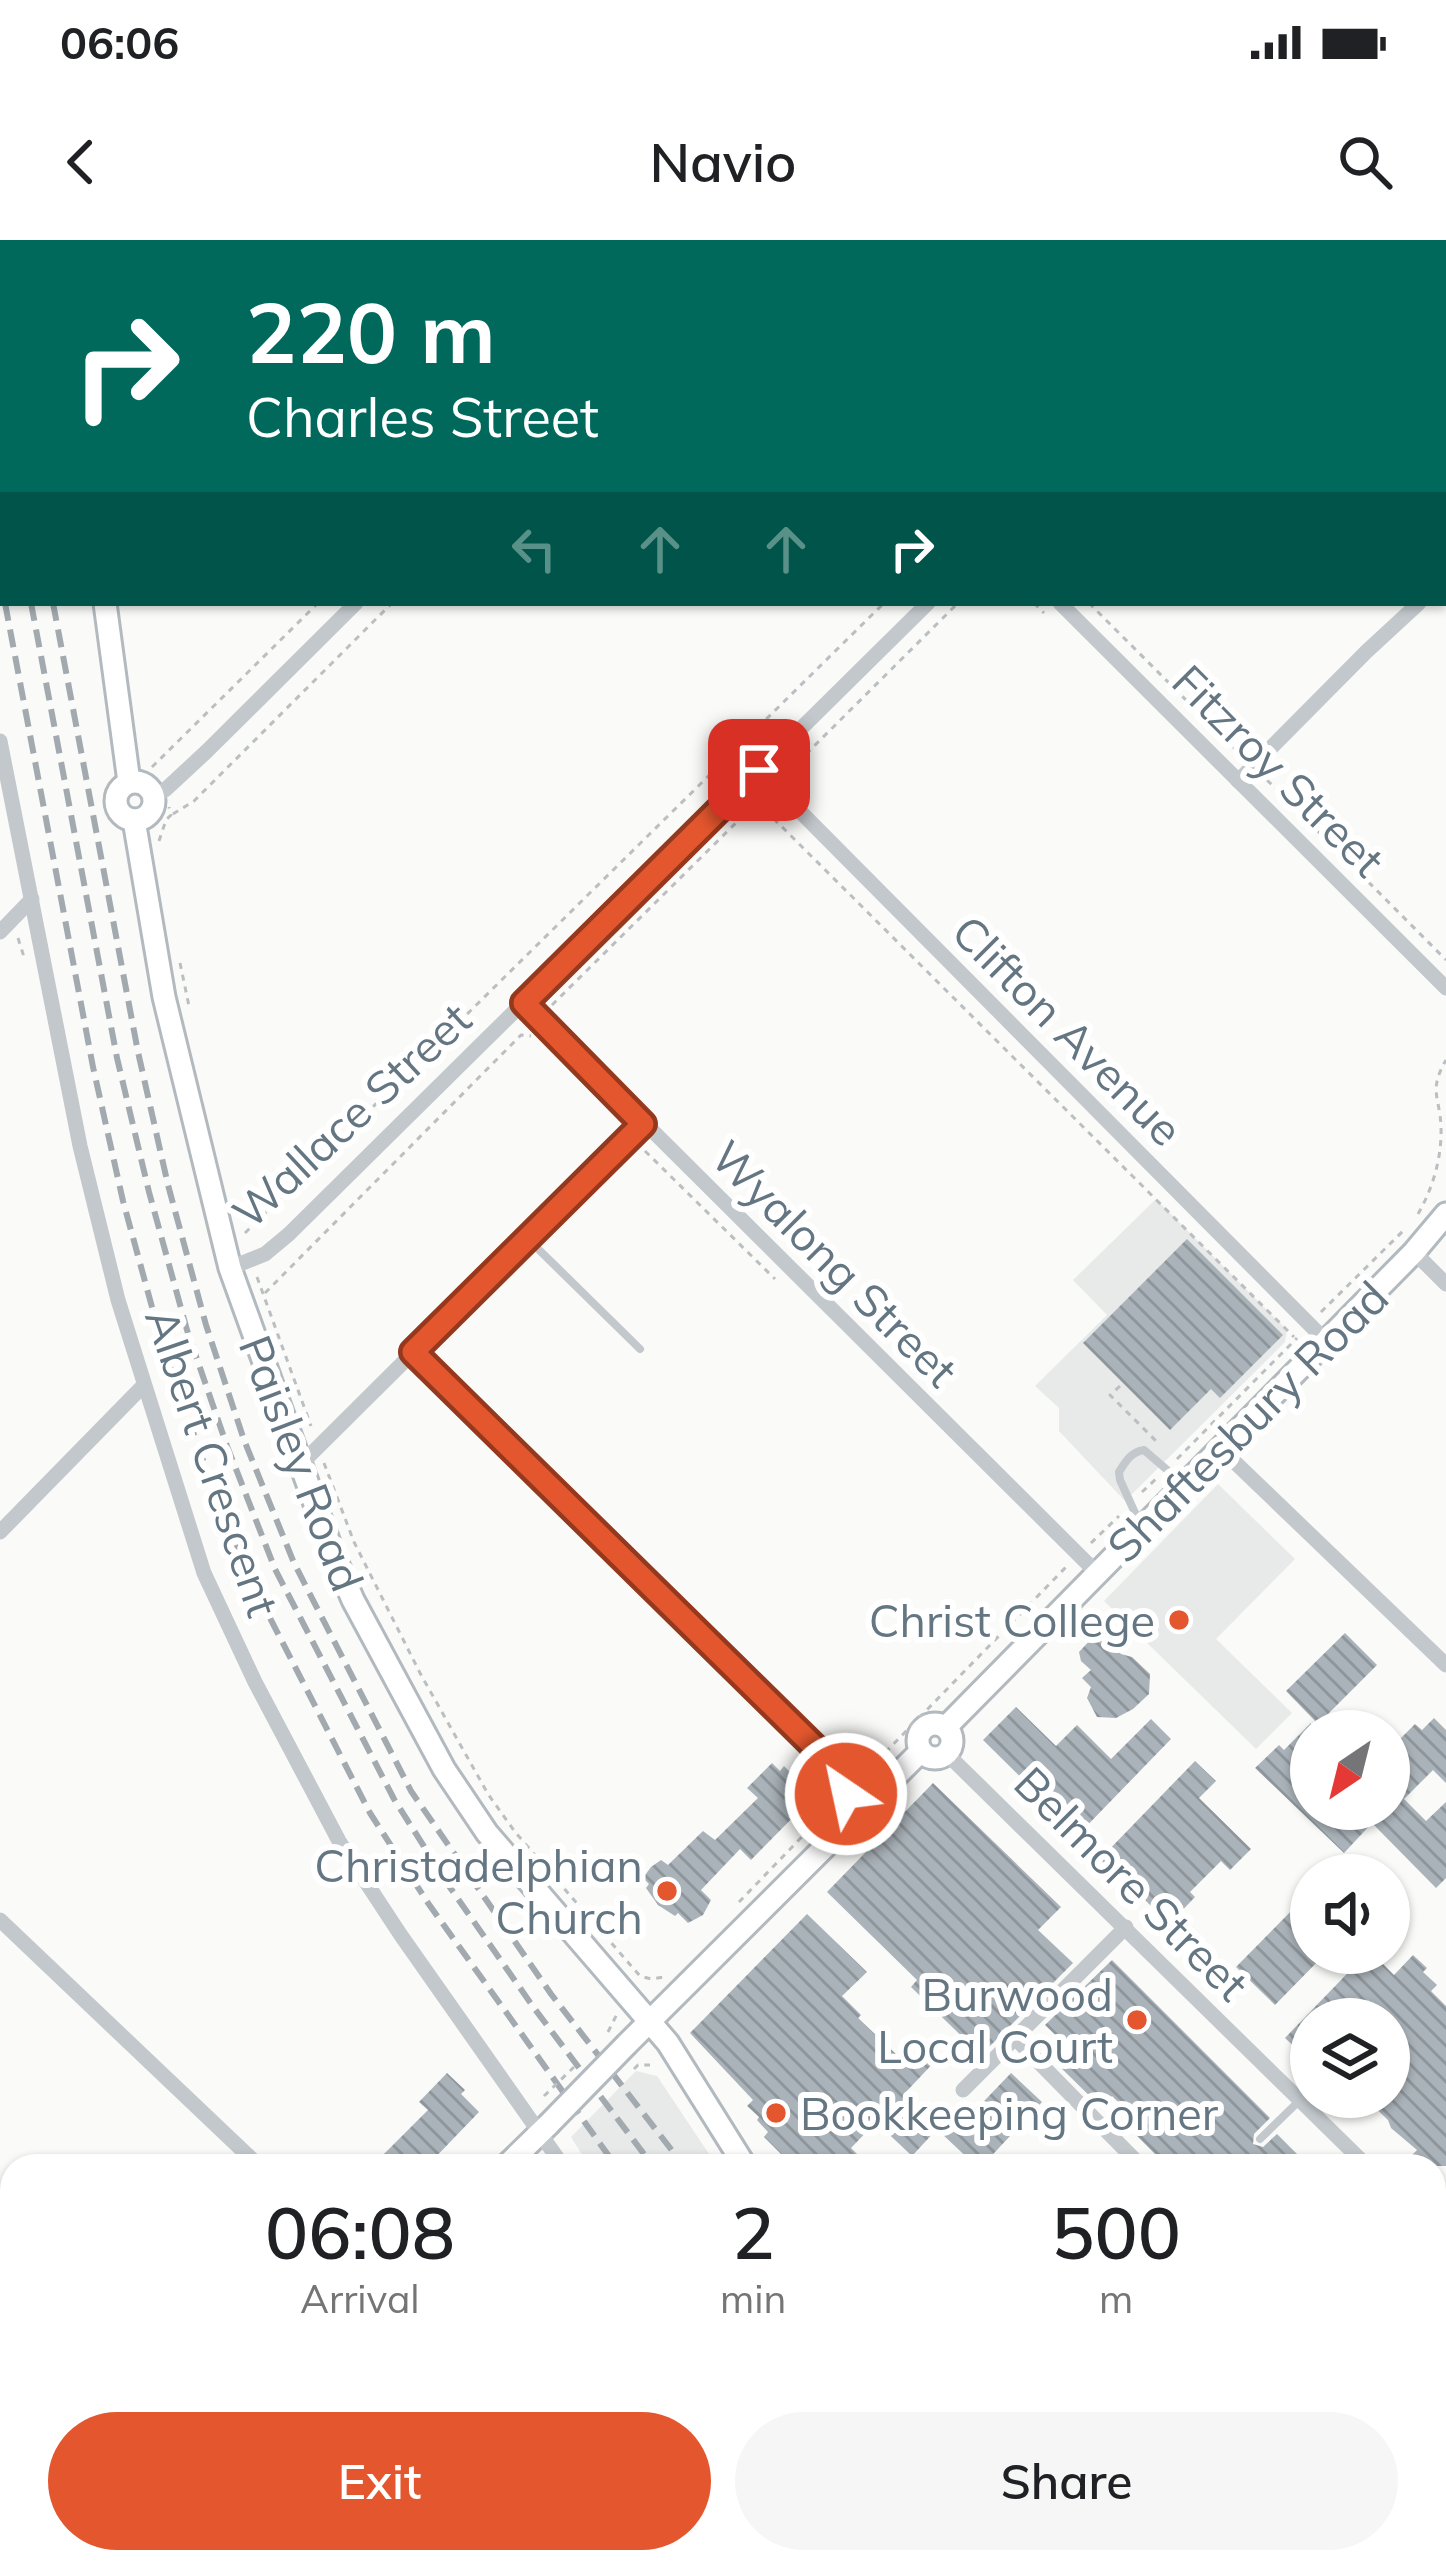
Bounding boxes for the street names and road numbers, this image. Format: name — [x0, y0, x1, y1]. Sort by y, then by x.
street label: Fitzroy Street — [1161, 652, 1397, 888]
street label: Clifton Avenue — [941, 903, 1195, 1157]
street label: Wallace Street — [220, 990, 482, 1240]
street label: Wyalong Street — [700, 1128, 970, 1398]
street label: Shaftesbury Road — [1095, 1269, 1399, 1573]
street label: Albert Crescent — [134, 1300, 292, 1624]
street label: Paisley Road — [228, 1327, 376, 1599]
street label: Belmore Street — [1003, 1754, 1261, 2012]

